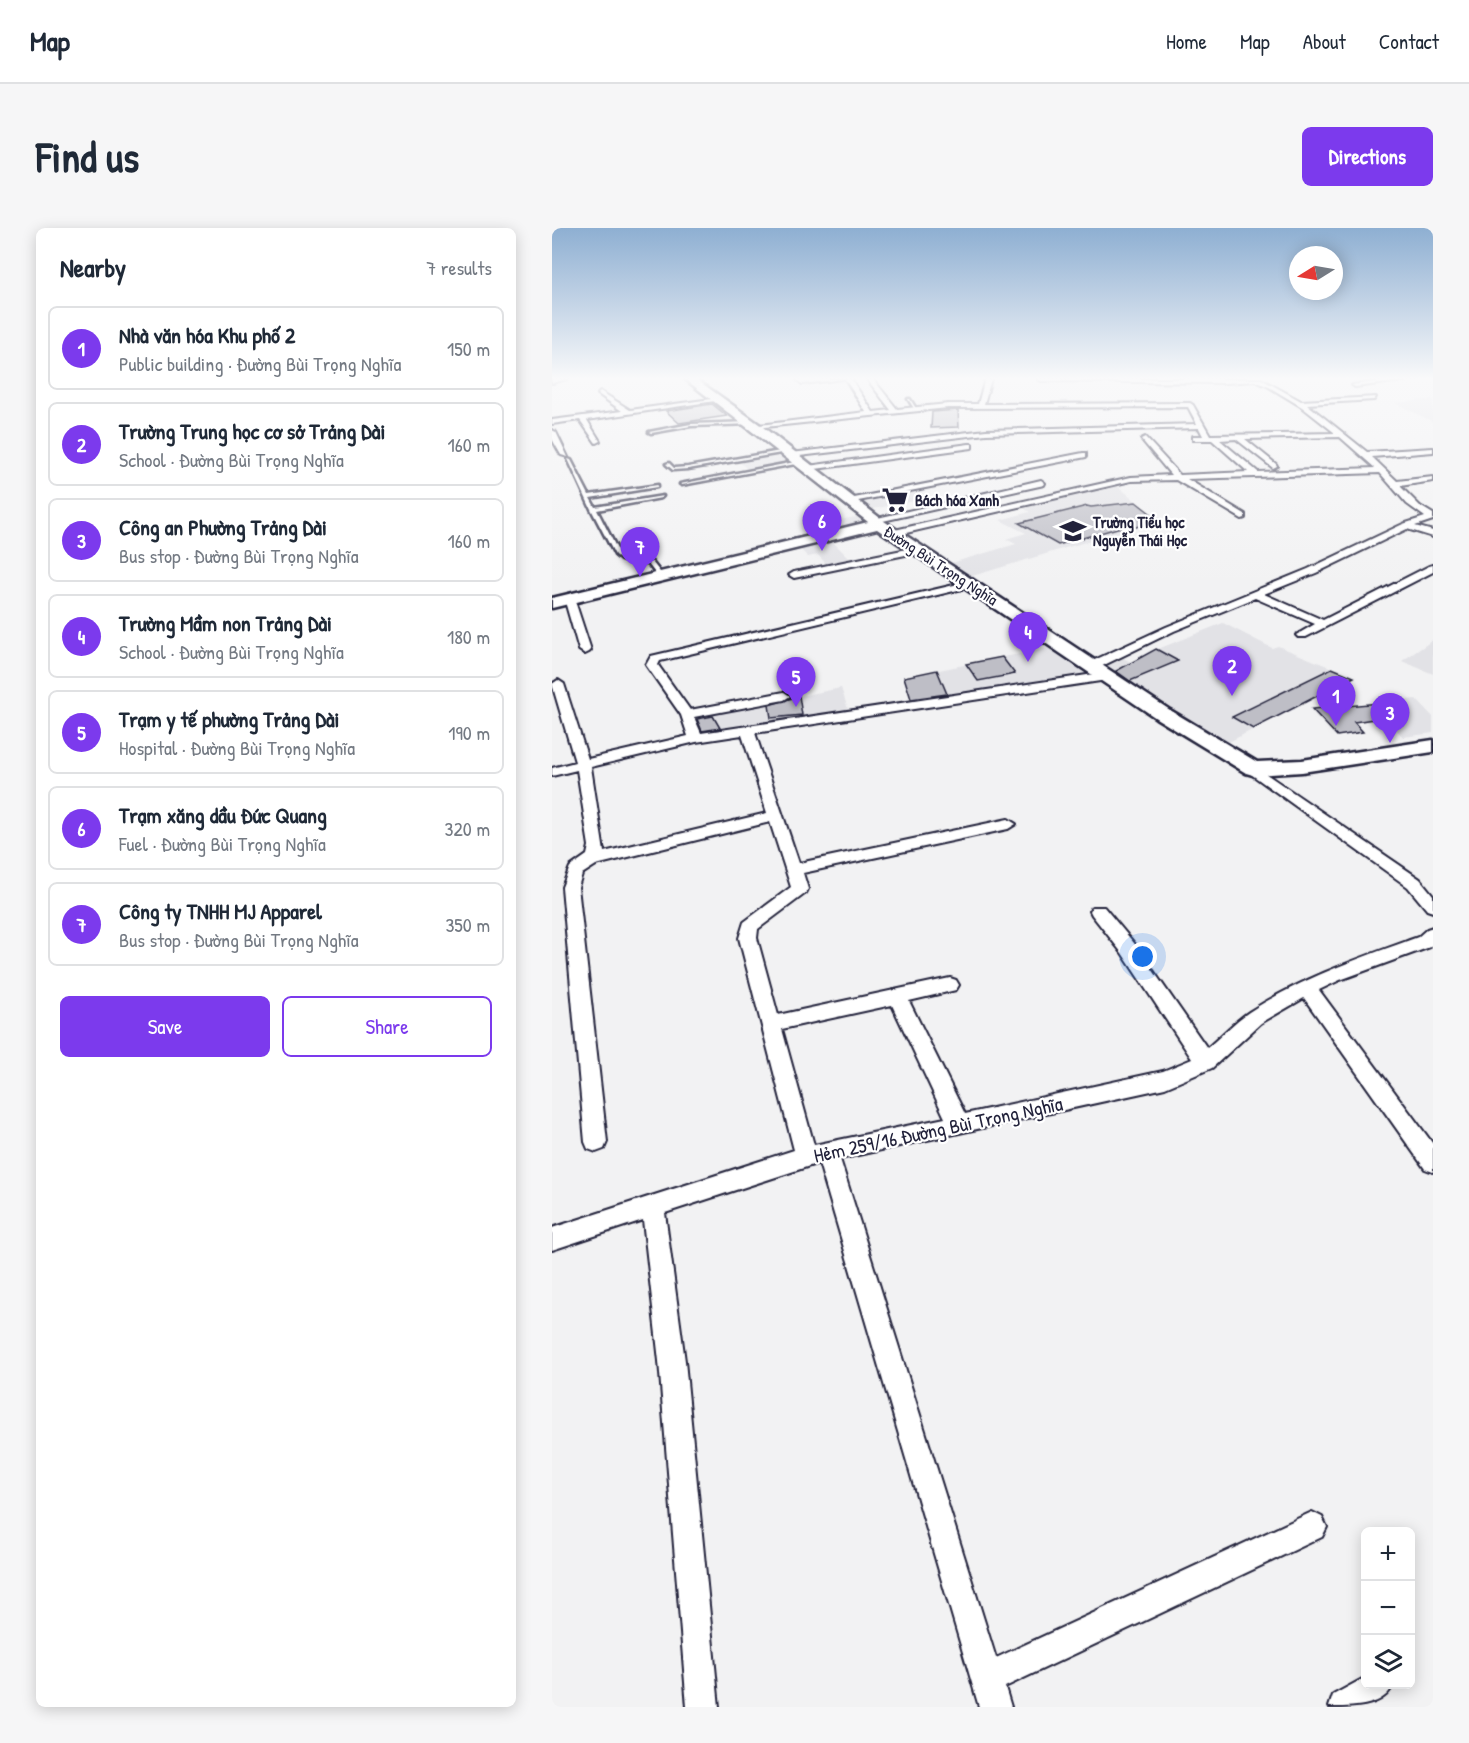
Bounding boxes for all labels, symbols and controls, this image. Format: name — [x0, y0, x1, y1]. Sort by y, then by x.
text: Map — [30, 22, 70, 60]
text: Home — [1166, 27, 1207, 56]
text: Map — [1240, 27, 1270, 56]
text: About — [1303, 27, 1346, 56]
text: Contact — [1379, 27, 1439, 56]
button: Directions — [1302, 127, 1433, 186]
text: Find us — [36, 128, 139, 185]
north arrow — [1289, 246, 1343, 300]
text: Nearby — [60, 250, 126, 285]
text: 7 results — [426, 254, 492, 281]
text: Nhà văn hóa Khu phố 2 — [119, 320, 295, 350]
text: 1 — [78, 335, 85, 362]
text: 150 m — [447, 335, 490, 362]
text: Public building · Đường Bùi Trọng Nghĩa — [119, 350, 401, 377]
text: Trường Trung học cơ sở Trảng Dài — [119, 416, 385, 446]
text: 2 — [77, 431, 86, 458]
text: 160 m — [448, 431, 490, 458]
text: School · Đường Bùi Trọng Nghĩa — [119, 446, 344, 473]
supermarket icon: Bách hóa Xanh — [880, 485, 910, 515]
place label: Bách hóa Xanh — [915, 489, 999, 511]
pin: 6 — [802, 502, 842, 551]
place label: Trường Tiểu học Nguyễn Thái Học — [1092, 511, 1188, 552]
text: Công an Phường Trảng Dài — [119, 512, 327, 542]
school or university icon: Trường Tiểu học Nguyễn Thái Học — [1058, 516, 1088, 546]
street label: Đường Bùi Trọng Nghĩa — [880, 520, 1002, 610]
text: 3 — [77, 527, 86, 554]
text: 160 m — [448, 527, 490, 554]
pin: 7 — [620, 528, 659, 577]
text: Bus stop · Đường Bùi Trọng Nghĩa — [119, 542, 359, 569]
text: Trường Mầm non Trảng Dài — [119, 608, 332, 638]
pin: 4 — [1008, 612, 1048, 662]
text: 4 — [78, 623, 85, 650]
text: 180 m — [447, 623, 490, 650]
text: School · Đường Bùi Trọng Nghĩa — [119, 638, 344, 665]
pin: 2 — [1212, 646, 1252, 696]
pin: 5 — [776, 658, 816, 707]
pin: 1 — [1316, 676, 1356, 726]
pin: 3 — [1370, 694, 1410, 743]
text: Trạm y tế phường Trảng Dài — [119, 704, 339, 734]
text: 5 — [77, 719, 86, 746]
text: 190 m — [448, 719, 490, 746]
text: Hospital · Đường Bùi Trọng Nghĩa — [119, 734, 355, 761]
text: Trạm xăng dầu Đức Quang — [119, 800, 327, 830]
text: 6 — [78, 815, 85, 842]
text: 320 m — [445, 815, 490, 842]
text: Fuel · Đường Bùi Trọng Nghĩa — [119, 830, 326, 857]
text: Công ty TNHH MJ Apparel — [119, 896, 322, 926]
text: 7 — [77, 911, 86, 938]
text: 350 m — [445, 911, 490, 938]
text: Bus stop · Đường Bùi Trọng Nghĩa — [119, 926, 359, 953]
your location — [1128, 942, 1157, 971]
button: Save — [60, 996, 270, 1057]
button: Share — [282, 996, 492, 1057]
street label: Hẻm 259/16 Đường Bùi Trọng Nghĩa — [811, 1089, 1065, 1169]
map controls — [1361, 1527, 1415, 1689]
button: + — [1361, 1527, 1415, 1581]
button: − — [1361, 1581, 1415, 1635]
button: layers — [1361, 1635, 1415, 1689]

